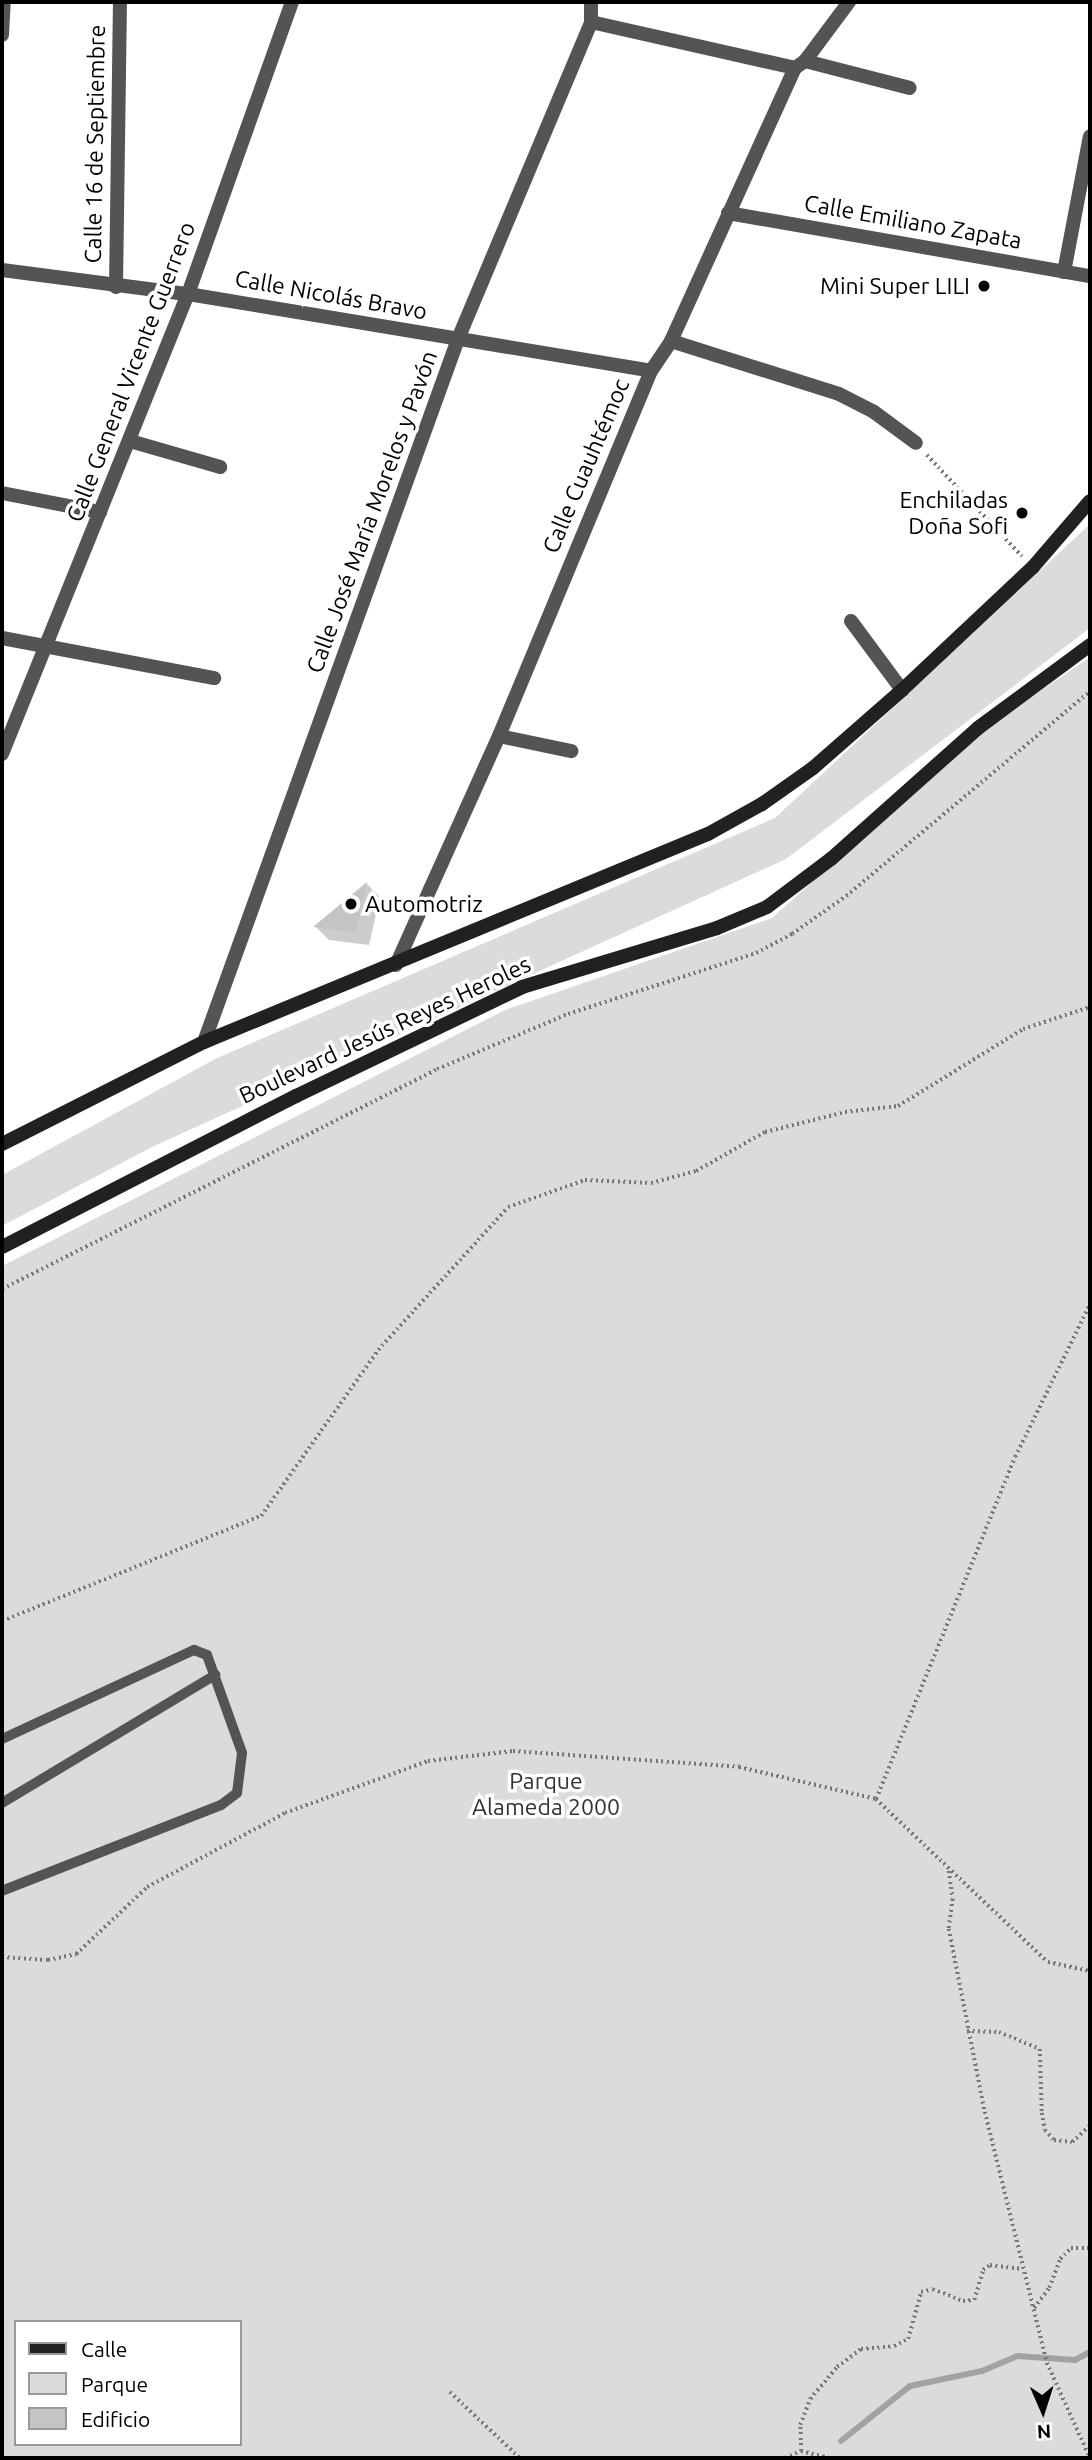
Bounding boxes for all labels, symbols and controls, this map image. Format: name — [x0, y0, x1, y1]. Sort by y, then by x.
street label: Calle 16 de Septiembre — [79, 24, 111, 264]
street label: Calle Emiliano Zapata — [802, 189, 1024, 255]
street label: Calle General Vicente Guerrero — [61, 218, 201, 526]
street label: Calle Nicolás Bravo — [233, 264, 429, 326]
place label: Mini Super LILI — [820, 272, 970, 300]
marker: Mini Super LILI — [976, 278, 992, 294]
street label: Calle José María Morelos y Pavón — [301, 347, 443, 677]
street label: Calle Cuauhtémoc — [537, 375, 635, 557]
place label: Enchiladas Doña Sofi — [899, 486, 1008, 540]
marker: Enchiladas Doña Sofi — [1014, 505, 1030, 521]
place label: Automotriz — [365, 890, 483, 918]
marker: Automotriz — [343, 896, 359, 912]
street label: Boulevard Jesús Reyes Heroles — [235, 950, 535, 1110]
park label: Parque Alameda 2000 — [472, 1767, 620, 1821]
legend — [14, 2320, 242, 2446]
text: Calle — [81, 2337, 127, 2361]
text: Parque — [81, 2372, 148, 2396]
north arrow — [1008, 2376, 1078, 2446]
text: Edificio — [81, 2407, 150, 2431]
text: N — [1036, 2421, 1052, 2443]

